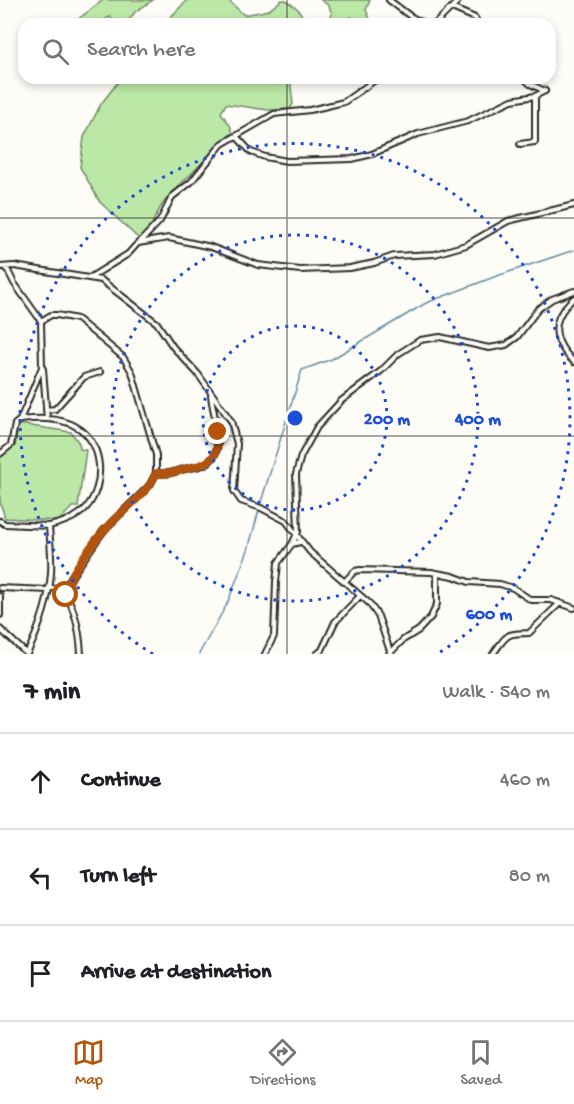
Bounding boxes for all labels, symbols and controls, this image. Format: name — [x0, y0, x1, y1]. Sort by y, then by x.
search box — [18, 18, 556, 84]
icon: search — [39, 35, 72, 68]
text: Search here — [87, 38, 195, 64]
centre of rings — [285, 408, 305, 428]
text: 200 m — [364, 410, 410, 431]
text: 400 m — [454, 410, 501, 431]
route end — [204, 418, 230, 444]
route start — [52, 581, 78, 607]
text: 600 m — [466, 605, 513, 626]
text: 7 min — [24, 678, 80, 709]
text: Walk · 540 m — [443, 682, 550, 705]
icon: ahead — [24, 765, 57, 798]
text: Continue — [81, 768, 161, 794]
text: 460 m — [500, 770, 550, 793]
icon: left — [24, 861, 57, 894]
text: Turn left — [81, 864, 155, 890]
text: 80 m — [509, 866, 550, 889]
icon: arrive — [24, 957, 57, 990]
text: Arrive at destination — [81, 960, 271, 986]
tab: Map — [72, 1036, 105, 1091]
tab: Directions — [250, 1036, 316, 1091]
tab: Saved — [460, 1036, 501, 1091]

